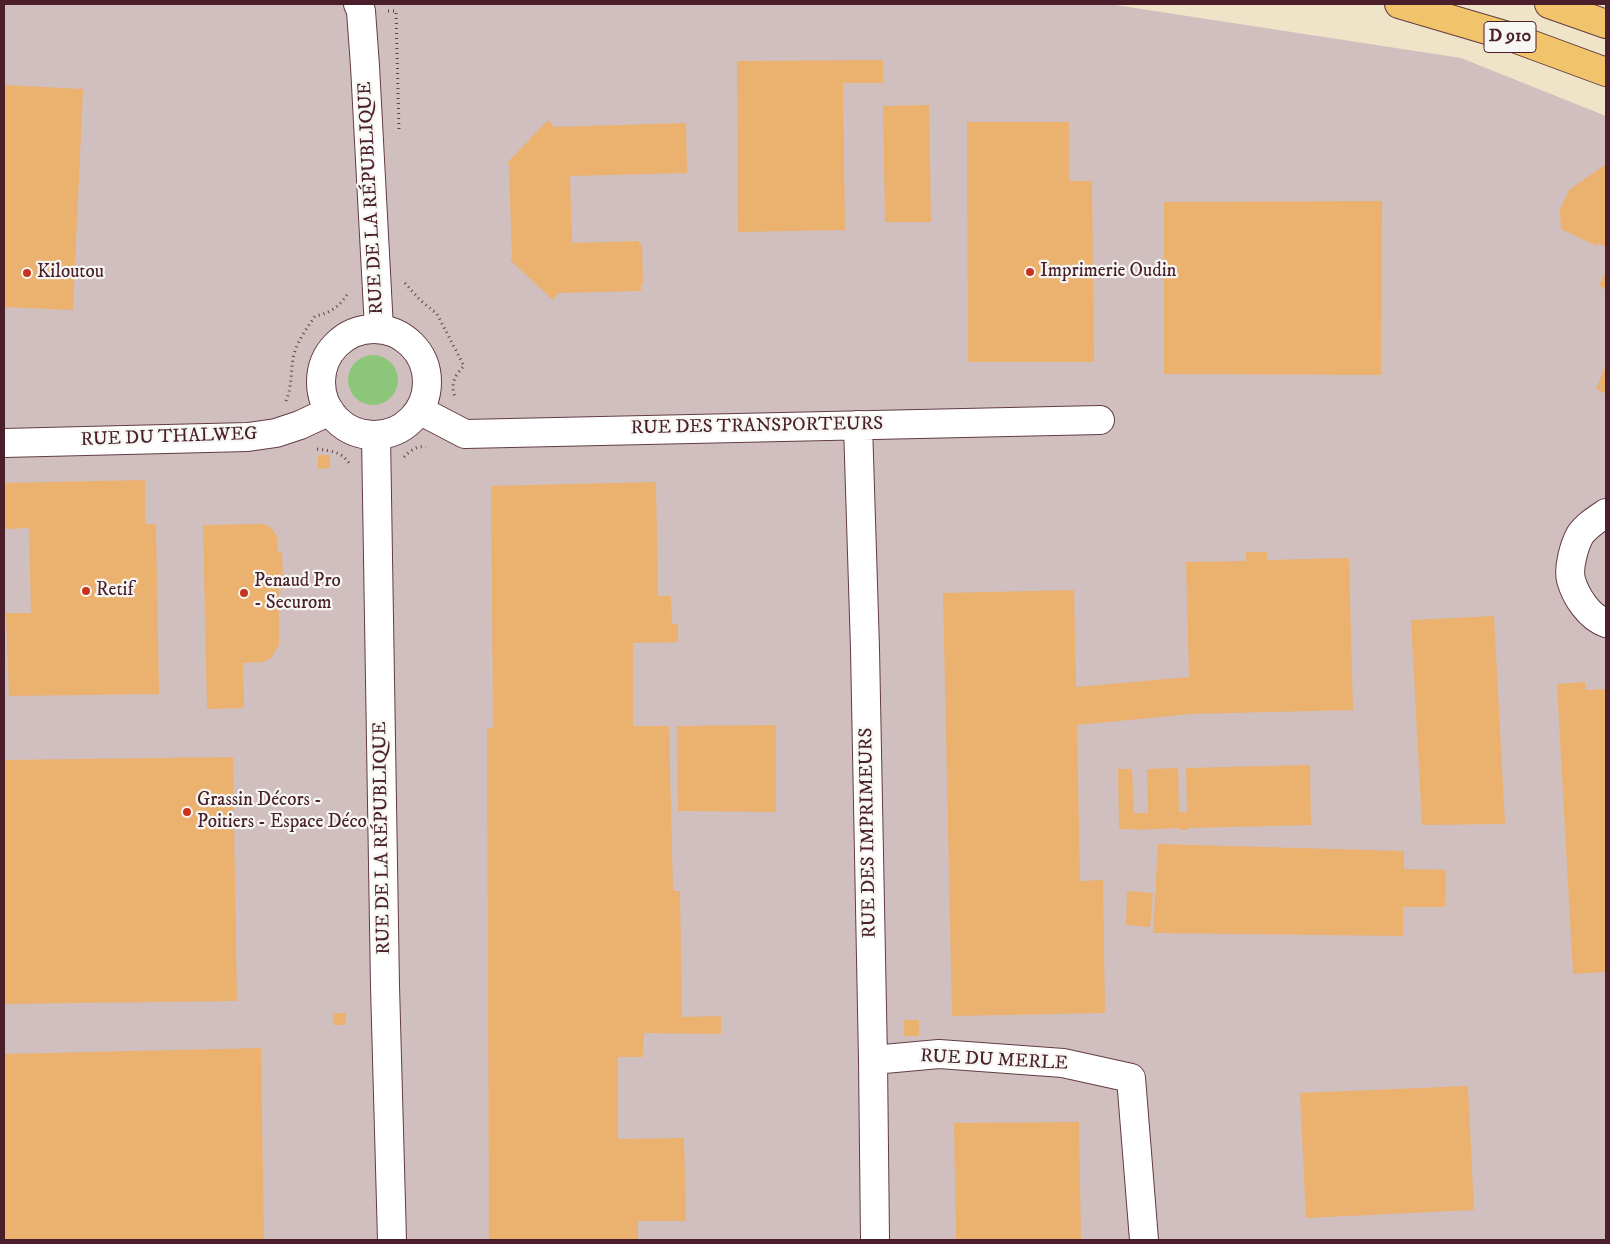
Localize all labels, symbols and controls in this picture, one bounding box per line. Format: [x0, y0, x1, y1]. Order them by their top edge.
road number: D 910 [1484, 22, 1536, 52]
street label: RUE DE LA RÉPUBLIQUE [355, 81, 389, 315]
place label: Imprimerie Oudin [1040, 261, 1176, 283]
place label: Kiloutou [37, 262, 104, 284]
marker: Imprimerie Oudin [1024, 266, 1036, 278]
marker: Kiloutou [21, 267, 33, 279]
street label: RUE DES TRANSPORTEURS [631, 413, 883, 441]
street label: RUE DU THALWEG [80, 424, 258, 452]
place label: Penaud Pro - Securom [254, 571, 341, 615]
place label: Retif [96, 580, 133, 602]
marker: Retif [80, 585, 92, 597]
marker: Penaud Pro - Securom [238, 587, 250, 599]
street label: RUE DE LA RÉPUBLIQUE [370, 721, 396, 955]
street label: RUE DES IMPRIMEURS [856, 727, 882, 939]
place label: Grassin Décors - Poitiers - Espace Déco [197, 790, 367, 834]
marker: Grassin Décors - Poitiers - Espace Déco [181, 806, 193, 818]
street label: RUE DU MERLE [920, 1046, 1068, 1076]

